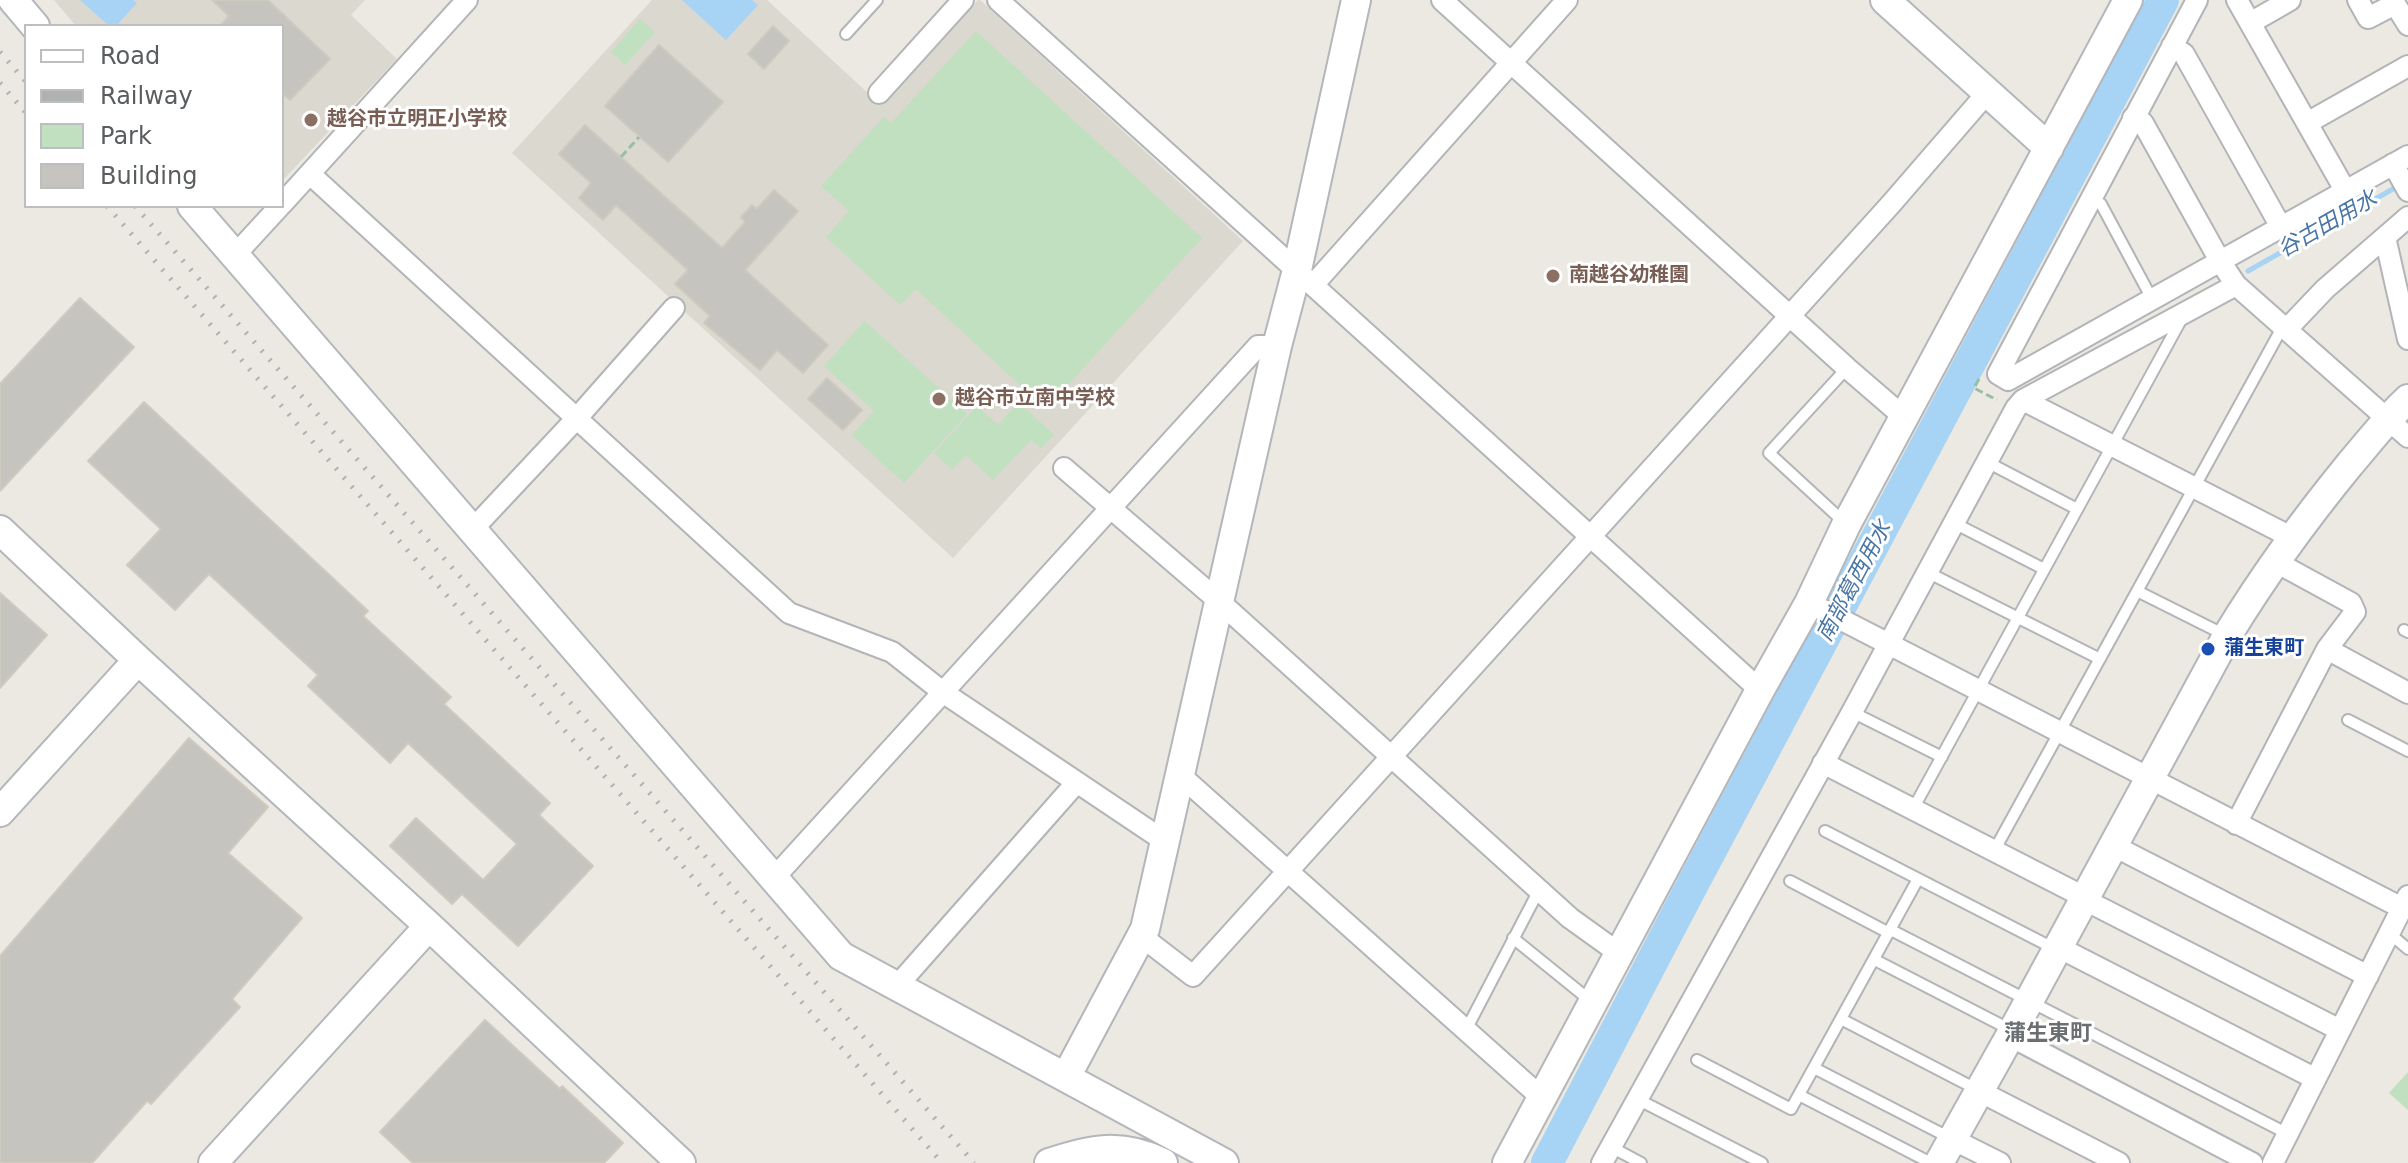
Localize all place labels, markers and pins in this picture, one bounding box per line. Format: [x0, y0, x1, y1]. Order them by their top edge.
place label: 越谷市立明正小学校 [327, 108, 507, 132]
marker: 越谷市立明正小学校 [302, 111, 320, 129]
place label: 南越谷幼稚園 [1569, 264, 1689, 288]
marker: 南越谷幼稚園 [1544, 267, 1562, 285]
place label: 越谷市立南中学校 [955, 387, 1115, 411]
marker: 越谷市立南中学校 [930, 390, 948, 408]
place label: 蒲生東町 [2224, 637, 2304, 661]
marker: 蒲生東町 [2199, 640, 2217, 658]

